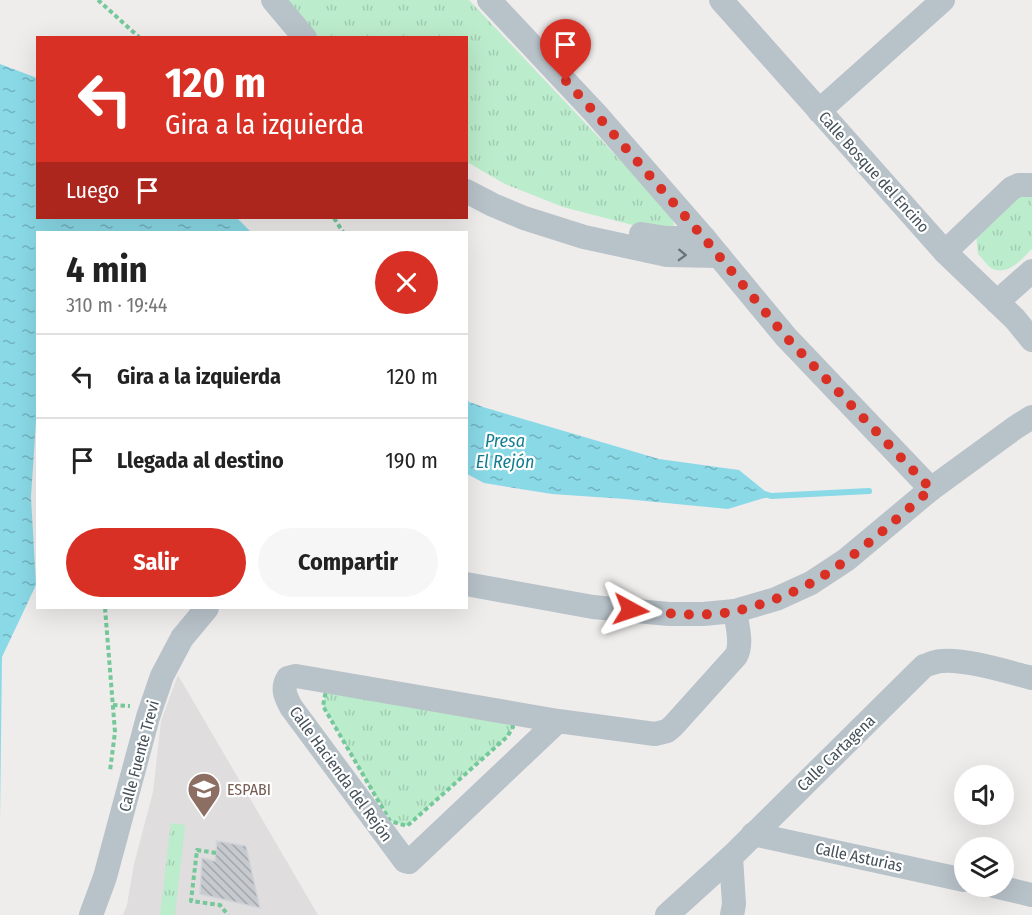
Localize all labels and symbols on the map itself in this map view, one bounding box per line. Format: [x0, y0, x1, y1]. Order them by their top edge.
pin [540, 19, 591, 81]
street label: Calle Bosque del Encino [815, 108, 933, 236]
one-way arrow [678, 249, 687, 262]
water label: Presa El Rejón [476, 430, 534, 473]
position arrow [599, 578, 663, 642]
street label: Calle Fuente Trevi [115, 698, 163, 814]
street label: Calle Hacienda del Rejón [286, 703, 396, 845]
street label: Calle Cartagena [793, 711, 879, 795]
school or university icon: ESPABI [186, 771, 222, 818]
place label: ESPABI [227, 780, 271, 799]
street label: Calle Asturias [814, 838, 905, 876]

